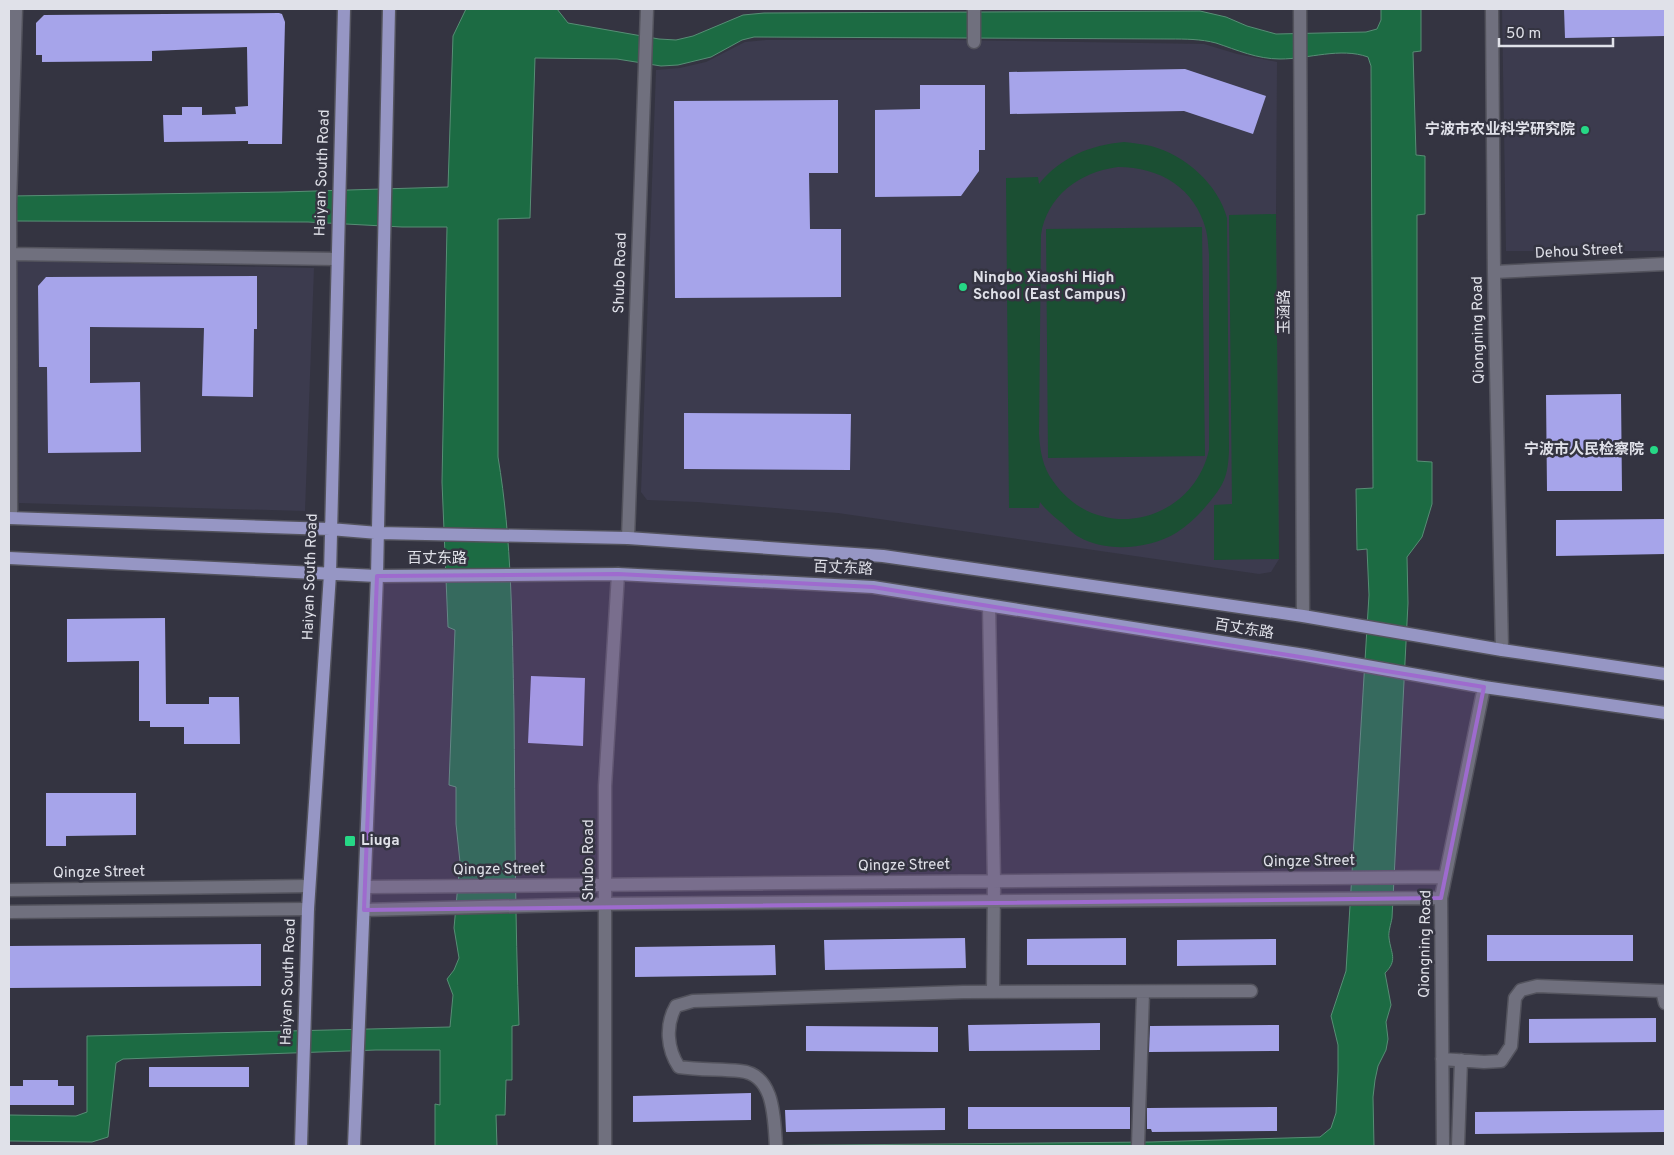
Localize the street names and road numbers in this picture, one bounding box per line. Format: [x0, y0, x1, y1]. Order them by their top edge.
street label: Haiyan South Road [311, 109, 335, 237]
street label: Shubo Road [610, 232, 632, 314]
street label: Dehou Street [1534, 240, 1624, 264]
street label: Qiongning Road [1469, 276, 1489, 384]
street label: 玉涵路 [1276, 289, 1295, 335]
street label: Haiyan South Road [299, 513, 323, 641]
street label: 百丈东路 [407, 550, 467, 569]
street label: 百丈东路 [813, 558, 873, 580]
street label: 百丈东路 [1213, 616, 1275, 644]
street label: Shubo Road [580, 819, 599, 901]
street label: Qingze Street [1263, 852, 1355, 872]
street label: Qingze Street [858, 856, 950, 876]
street label: Qingze Street [453, 860, 545, 880]
street label: Qingze Street [53, 863, 145, 883]
street label: Qiongning Road [1416, 890, 1436, 998]
street label: Haiyan South Road [277, 918, 301, 1046]

